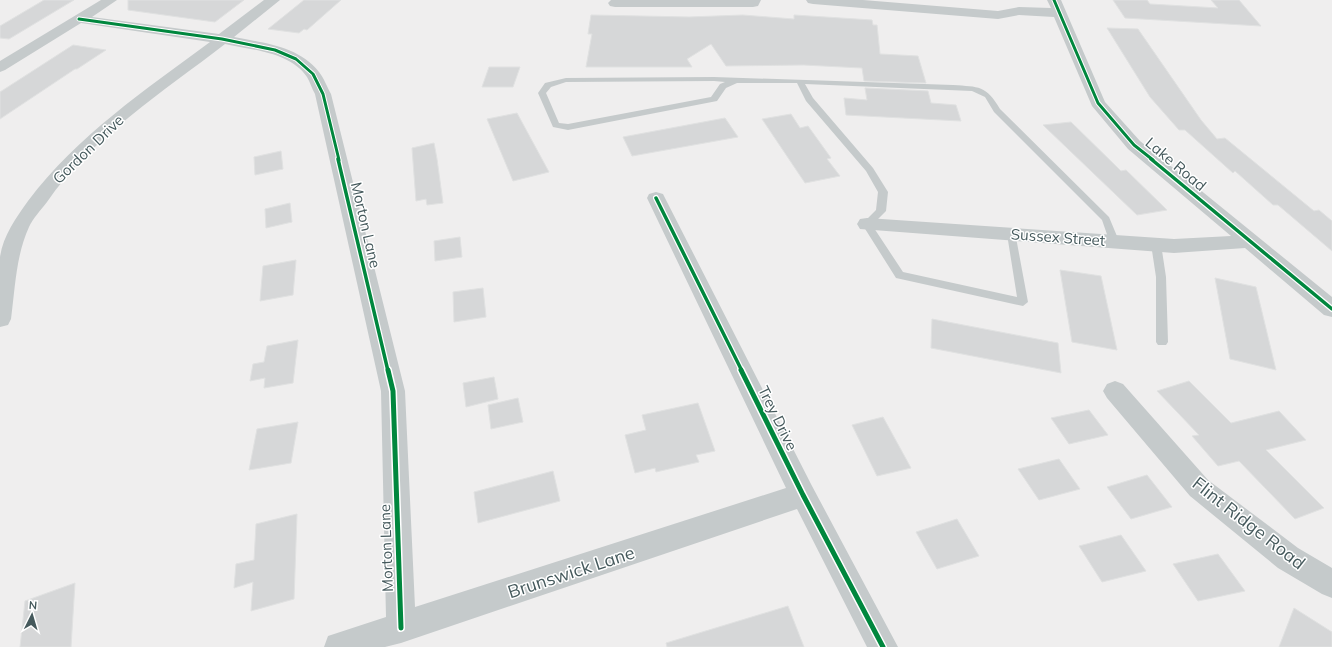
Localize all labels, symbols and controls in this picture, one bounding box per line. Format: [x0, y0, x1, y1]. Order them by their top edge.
street label: Gordon Drive [49, 110, 127, 188]
street label: Lake Road [1142, 133, 1210, 195]
street label: Morton Lane [347, 180, 385, 270]
street label: Sussex Street [1010, 224, 1106, 250]
street label: Trey Drive [754, 383, 802, 453]
street label: Flint Ridge Road [1188, 472, 1310, 574]
street label: Morton Lane [375, 504, 397, 592]
street label: Brunswick Lane [505, 541, 637, 603]
north arrow [12, 595, 52, 635]
text: N [28, 598, 38, 612]

